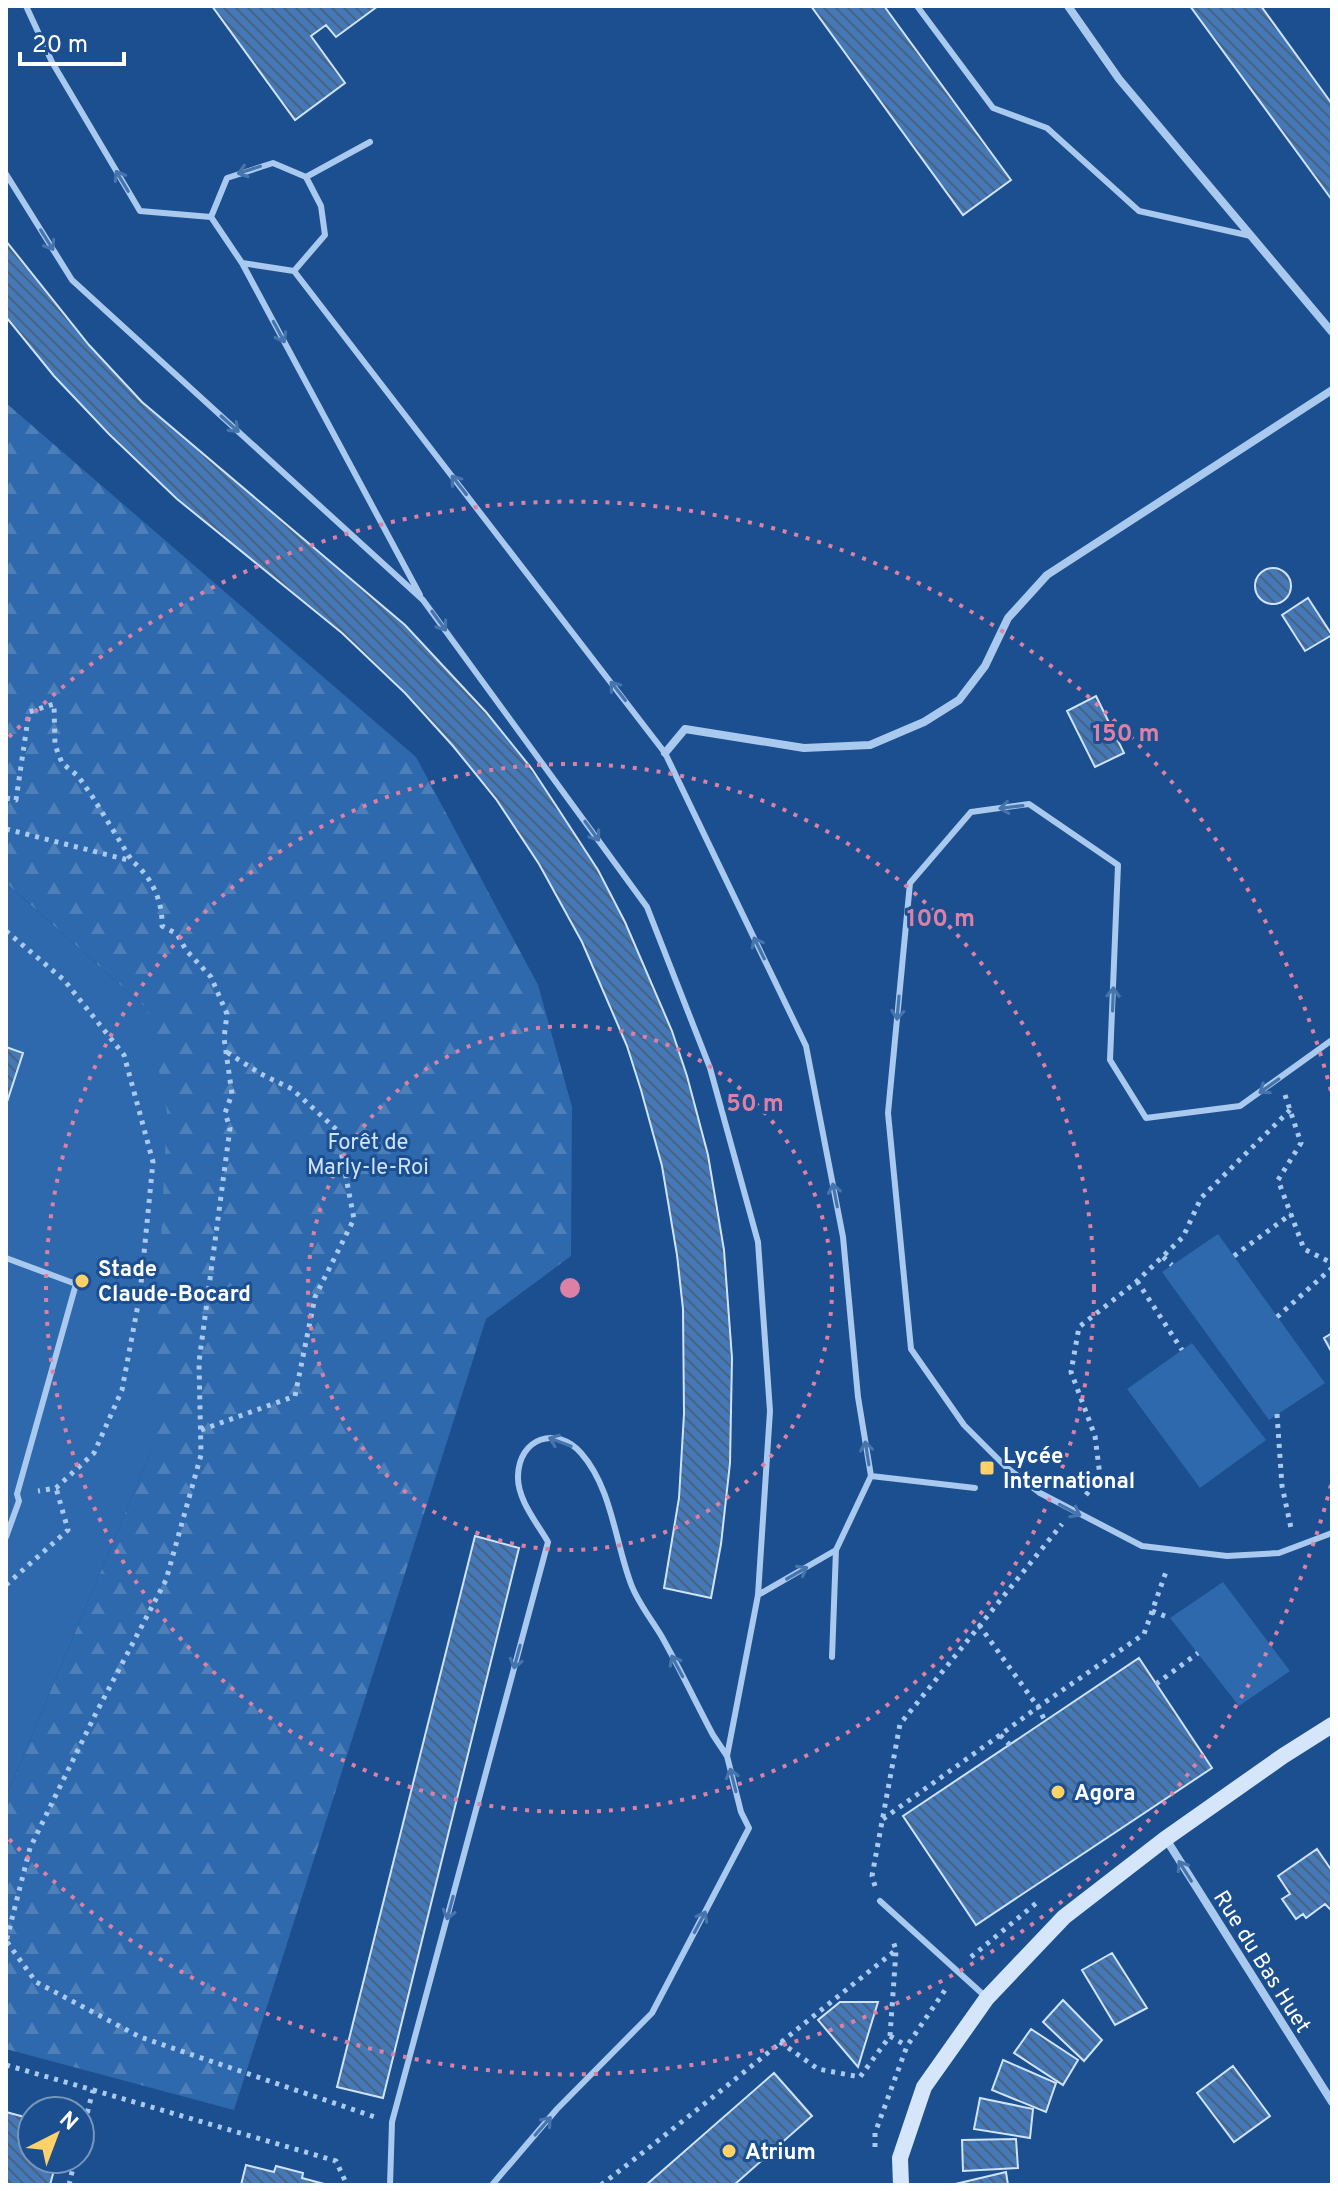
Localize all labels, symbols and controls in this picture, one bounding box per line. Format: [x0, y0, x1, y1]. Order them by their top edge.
scale bar [20, 16, 124, 66]
text: 20 m [32, 31, 88, 61]
one-way arrow [237, 164, 262, 179]
one-way arrow [114, 170, 130, 193]
one-way arrow [39, 229, 56, 251]
one-way arrow [271, 320, 287, 343]
one-way arrow [220, 414, 240, 433]
one-way arrow [450, 475, 467, 496]
one-way arrow [431, 610, 447, 632]
one-way arrow [609, 681, 626, 702]
text: 150 m [1092, 720, 1160, 750]
one-way arrow [998, 799, 1025, 814]
one-way arrow [583, 820, 600, 841]
text: 100 m [907, 905, 975, 935]
one-way arrow [751, 937, 766, 961]
one-way arrow [1105, 986, 1120, 1013]
one-way arrow [890, 994, 905, 1021]
one-way arrow [1258, 1078, 1280, 1094]
text: 50 m [726, 1090, 784, 1120]
park label: Forêt de Marly-le-Roi [307, 1130, 429, 1182]
one-way arrow [827, 1183, 842, 1208]
place label: Stade Claude-Bocard [98, 1257, 251, 1309]
marker: Stade Claude-Bocard [73, 1272, 91, 1290]
centre of rings [556, 1274, 584, 1302]
one-way arrow [548, 1434, 573, 1448]
one-way arrow [859, 1441, 874, 1466]
place label: Lycée International [1003, 1444, 1135, 1496]
marker: Lycée International [978, 1459, 996, 1477]
one-way arrow [1058, 1502, 1082, 1518]
one-way arrow [785, 1565, 808, 1581]
one-way arrow [509, 1643, 524, 1669]
one-way arrow [669, 1655, 685, 1678]
one-way arrow [725, 1768, 740, 1794]
place label: Agora [1074, 1781, 1135, 1808]
marker: Agora [1049, 1783, 1067, 1801]
one-way arrow [1177, 1860, 1193, 1883]
street label: Rue du Bas Huet [1206, 1886, 1315, 2039]
one-way arrow [441, 1894, 456, 1920]
one-way arrow [692, 1911, 708, 1934]
north arrow [16, 2095, 96, 2175]
text: N [53, 2107, 83, 2137]
one-way arrow [534, 2116, 552, 2137]
place label: Atrium [745, 2140, 816, 2167]
marker: Atrium [720, 2142, 738, 2160]

